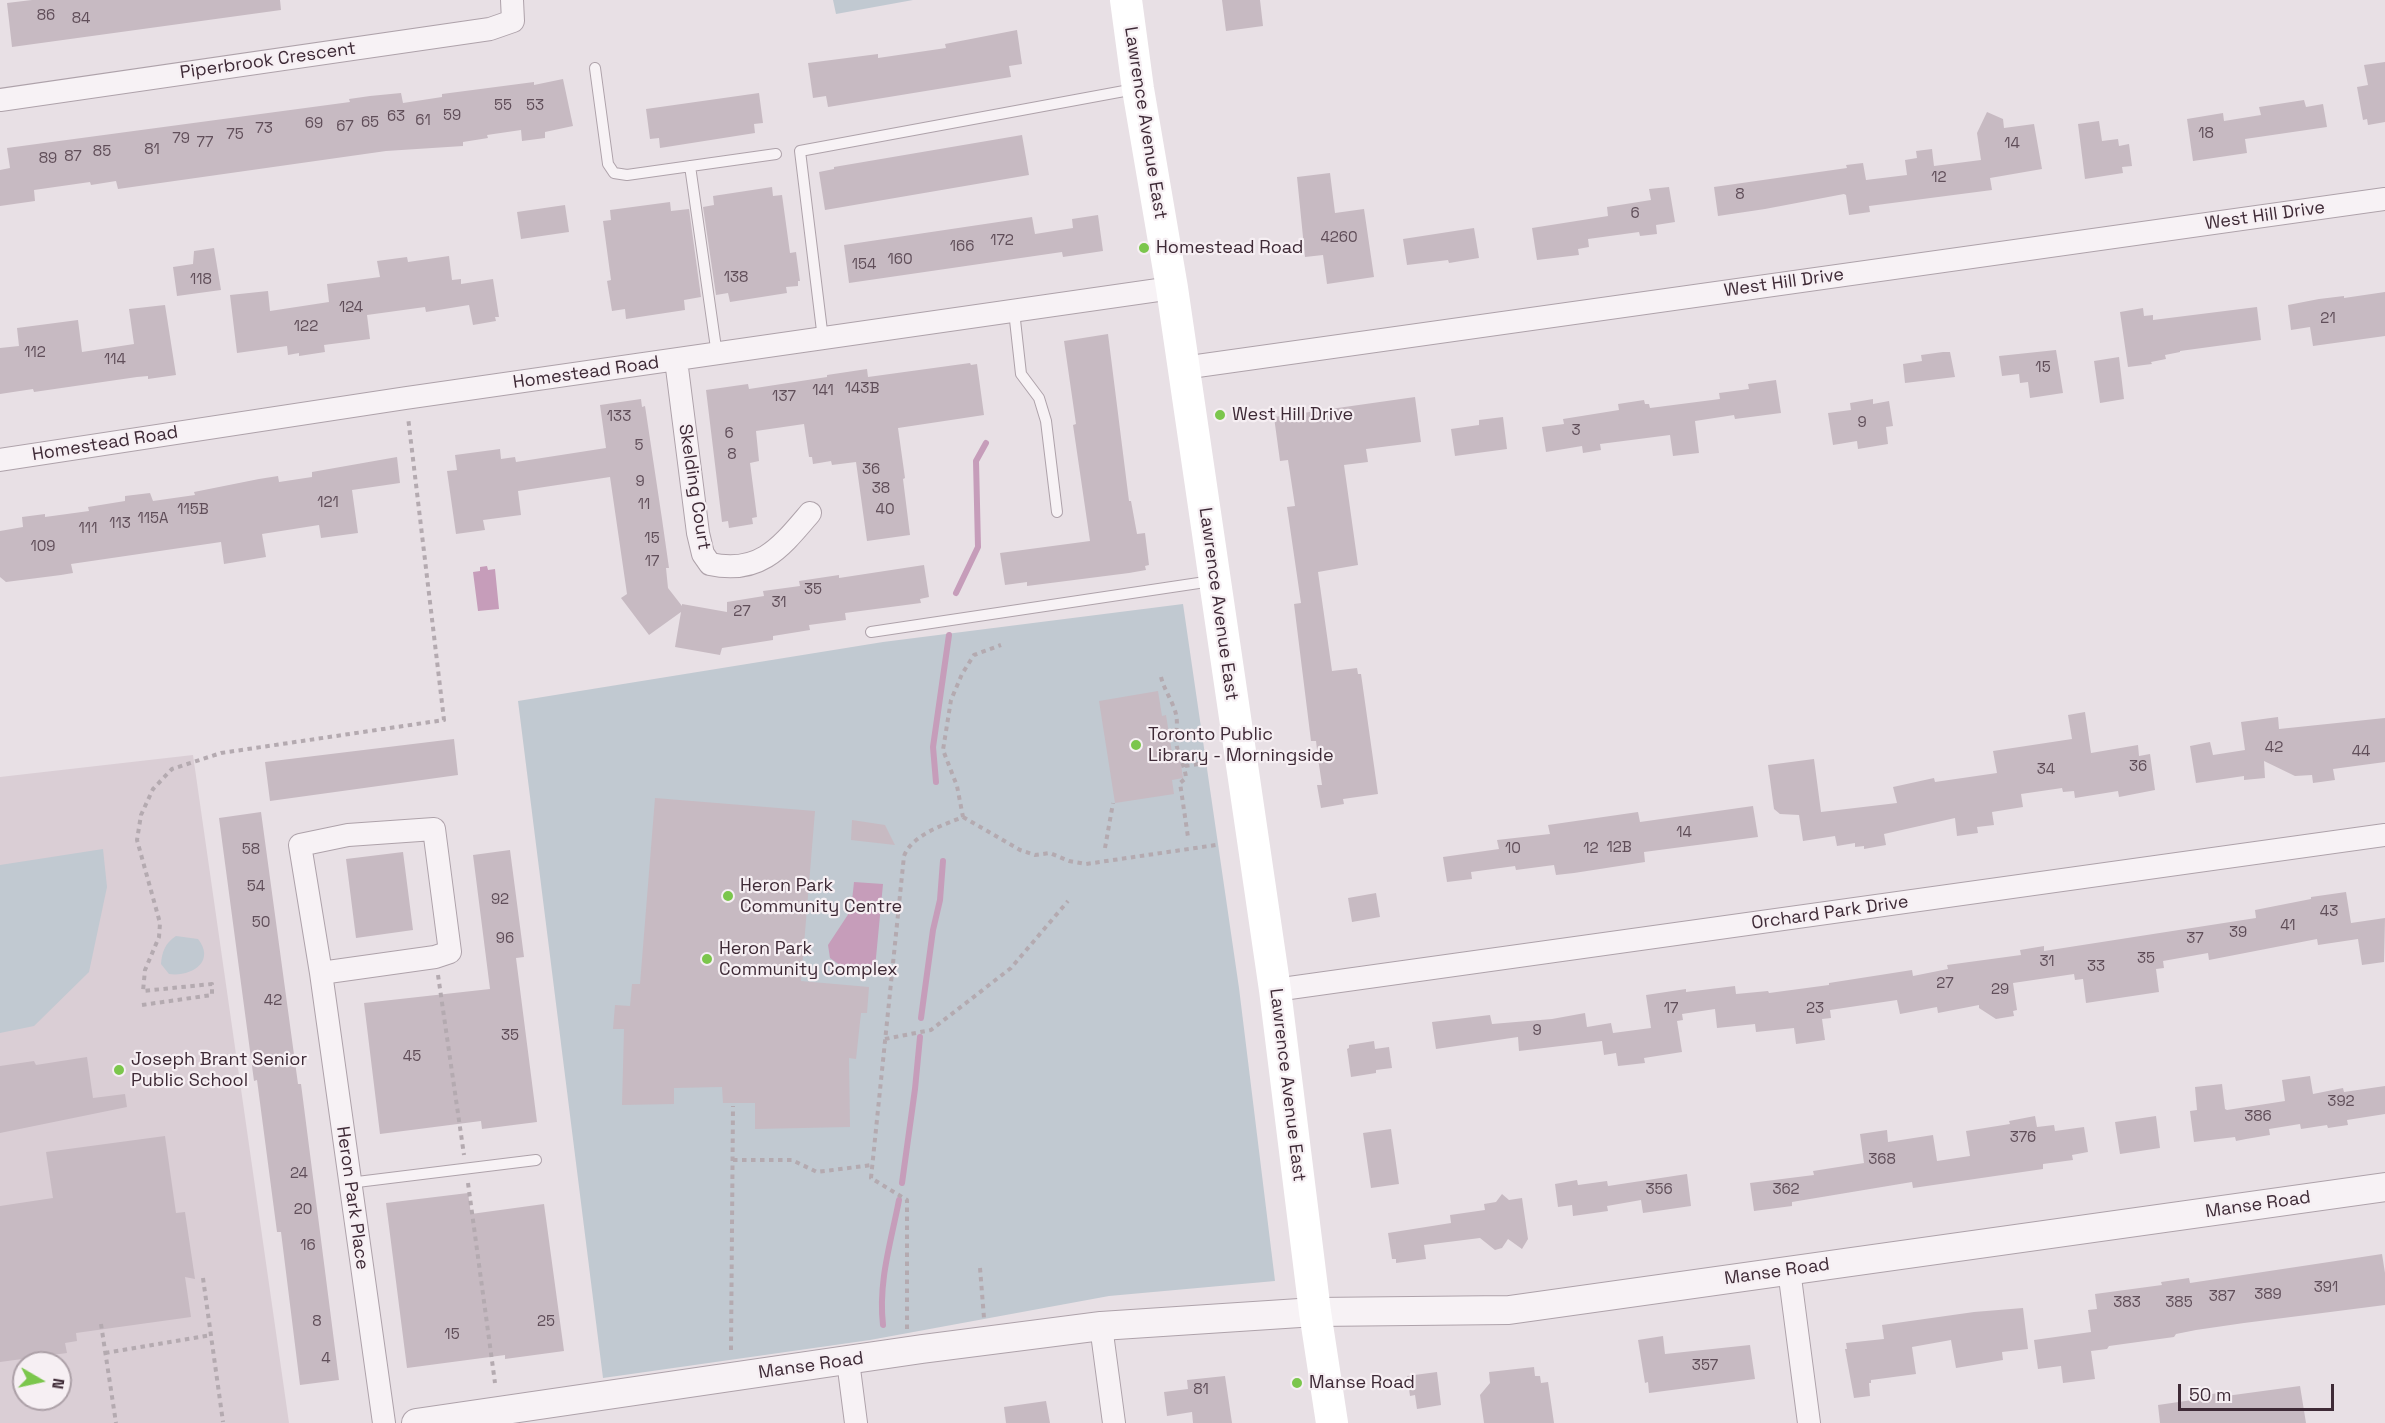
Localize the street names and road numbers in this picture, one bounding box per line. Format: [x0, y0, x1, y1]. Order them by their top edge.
street label: Lawrence Avenue East [1119, 25, 1171, 221]
street label: Piperbrook Crescent [179, 38, 357, 84]
street label: West Hill Drive [2204, 197, 2326, 235]
street label: West Hill Drive [1723, 264, 1845, 302]
street label: Homestead Road [511, 352, 661, 394]
street label: Homestead Road [30, 422, 180, 466]
street label: Skelding Court [673, 422, 715, 552]
street label: Lawrence Avenue East [1194, 506, 1242, 702]
street label: Orchard Park Drive [1750, 891, 1910, 935]
street label: Lawrence Avenue East [1264, 987, 1310, 1183]
street label: Heron Park Place [331, 1125, 373, 1271]
street label: Manse Road [2204, 1187, 2312, 1223]
street label: Manse Road [1723, 1254, 1831, 1290]
street label: Manse Road [757, 1348, 865, 1384]

